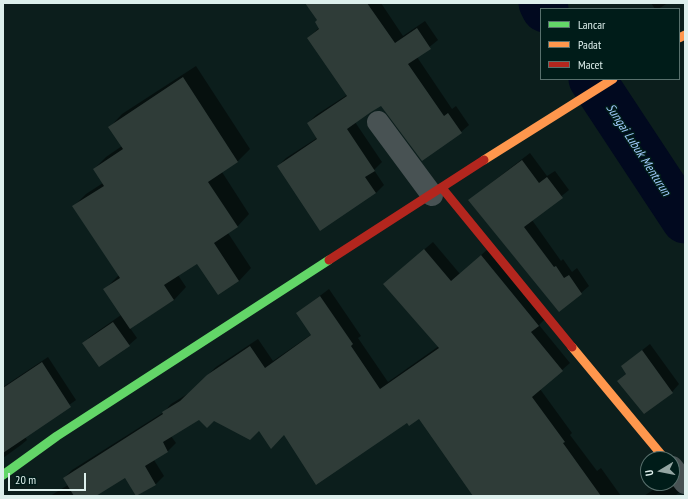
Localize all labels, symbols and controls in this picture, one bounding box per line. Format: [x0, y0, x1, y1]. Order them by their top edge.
legend [540, 8, 680, 80]
text: Lancar [578, 17, 605, 32]
text: Padat [578, 37, 601, 52]
text: Macet [578, 57, 603, 72]
water label: Sungai Lubuk Menturun [602, 101, 674, 199]
north arrow [640, 451, 680, 491]
scale bar [10, 465, 88, 491]
text: U [642, 469, 657, 477]
text: 20 m [15, 472, 36, 487]

